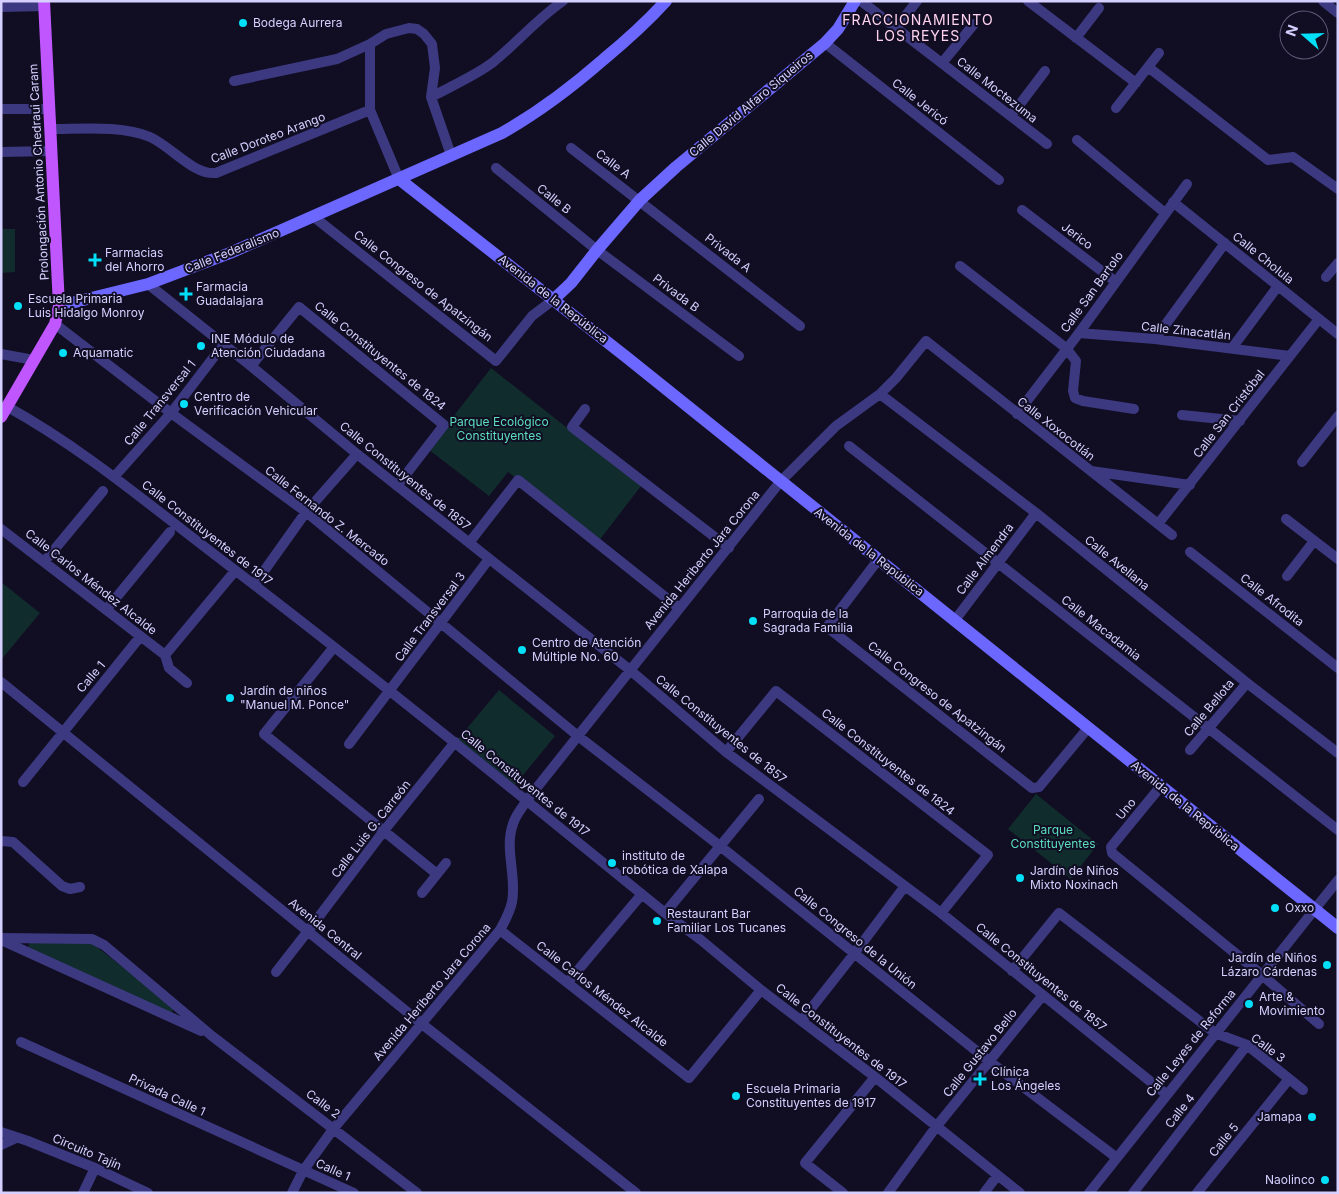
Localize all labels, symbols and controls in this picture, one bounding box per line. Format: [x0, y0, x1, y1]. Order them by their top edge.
north arrow [1279, 10, 1329, 60]
district label: FRACCIONAMIENTO LOS REYES [842, 11, 994, 44]
place label: Bodega Aurrera [253, 15, 343, 30]
marker: Bodega Aurrera [237, 17, 249, 29]
text: N [1282, 22, 1301, 38]
street label: Calle David Alfaro Siqueiros [686, 47, 816, 160]
street label: Calle Moctezuma [954, 53, 1041, 126]
street label: Prolongación Antonio Chedraui Caram [25, 63, 52, 281]
street label: Calle Jericó [889, 75, 951, 128]
street label: Calle Doroteo Arango [208, 109, 327, 166]
street label: Calle A [593, 146, 634, 182]
street label: Calle B [534, 180, 575, 217]
street label: Jerico [1059, 219, 1096, 252]
street label: Calle Federalismo [182, 225, 281, 276]
street label: Calle Congreso de Apatzingán [351, 227, 496, 345]
street label: Calle Cholula [1230, 228, 1297, 287]
street label: Privada A [702, 230, 754, 275]
place label: Farmacias del Ahorro [105, 245, 164, 274]
street label: Calle San Bartolo [1057, 248, 1126, 335]
street label: Avenida de la República [495, 251, 611, 346]
marker: Farmacias del Ahorro [89, 254, 101, 266]
street label: Privada B [650, 270, 702, 315]
place label: Farmacia Guadalajara [196, 279, 263, 308]
marker: Farmacia Guadalajara [180, 288, 192, 300]
place label: Escuela Primaria Luis Hidalgo Monroy [28, 291, 145, 320]
street label: Calle Constituyentes de 1824 [311, 298, 449, 413]
marker: Escuela Primaria Luis Hidalgo Monroy [12, 300, 24, 312]
street label: Calle Zinacatlán [1140, 318, 1232, 343]
place label: INE Módulo de Atención Ciudadana [211, 331, 325, 360]
marker: INE Módulo de Atención Ciudadana [195, 340, 207, 352]
place label: Aquamatic [73, 345, 134, 360]
marker: Aquamatic [57, 347, 69, 359]
street label: Calle Transversal 1 [121, 357, 199, 448]
street label: Calle San Cristóbal [1190, 367, 1268, 461]
place label: Centro de Verificación Vehicular [194, 389, 318, 418]
street label: Calle Xoxocotlán [1014, 394, 1098, 464]
marker: Centro de Verificación Vehicular [178, 398, 190, 410]
park label: Parque Ecológico Constituyentes [449, 414, 549, 443]
street label: Calle Constituyentes de 1857 [337, 418, 474, 533]
street label: Calle Fernando Z. Mercado [262, 462, 392, 569]
street label: Calle Constituyentes de 1917 [139, 477, 276, 588]
street label: Avenida Heriberto Jara Corona [641, 487, 762, 632]
street label: Avenida de la República [811, 504, 927, 599]
street label: Calle Almendra [953, 520, 1016, 598]
street label: Calle Carlos Méndez Alcalde [22, 526, 160, 638]
street label: Calle Avellana [1082, 532, 1153, 593]
street label: Calle Transversal 3 [391, 569, 468, 664]
street label: Calle Afrodita [1237, 570, 1307, 629]
street label: Calle Macadamia [1058, 592, 1144, 663]
place label: Parroquia de la Sagrada Familia [763, 606, 853, 635]
marker: Parroquia de la Sagrada Familia [747, 615, 759, 627]
place label: Centro de Atención Múltiple No. 60 [532, 635, 641, 664]
street label: Calle Congreso de Apatzingán [865, 638, 1010, 756]
marker: Centro de Atención Múltiple No. 60 [516, 644, 528, 656]
street label: Calle 1 [73, 658, 108, 696]
street label: Calle Constituyentes de 1857 [653, 671, 790, 786]
street label: Calle Bellota [1180, 676, 1237, 739]
place label: Jardín de niños "Manuel M. Ponce" [240, 683, 349, 712]
marker: Jardín de niños "Manuel M. Ponce" [224, 692, 236, 704]
street label: Calle Constituyentes de 1824 [819, 705, 958, 818]
street label: Calle Constituyentes de 1917 [458, 726, 593, 839]
street label: Avenida de la República [1128, 757, 1243, 854]
street label: Calle Luis G. Carreón [328, 777, 413, 881]
street label: Uno [1112, 795, 1139, 822]
park label: Parque Constituyentes [1011, 822, 1095, 851]
place label: instituto de robótica de Xalapa [622, 848, 728, 877]
marker: instituto de robótica de Xalapa [606, 857, 618, 869]
place label: Jardín de Niños Mixto Noxinach [1030, 863, 1119, 892]
marker: Jardín de Niños Mixto Noxinach [1014, 872, 1026, 884]
street label: Calle Congreso de la Unión [791, 883, 920, 992]
street label: Avenida Central [286, 895, 365, 963]
place label: Oxxo [1285, 900, 1314, 915]
marker: Oxxo [1269, 902, 1281, 914]
place label: Restaurant Bar Familiar Los Tucanes [667, 906, 786, 935]
marker: Restaurant Bar Familiar Los Tucanes [651, 915, 663, 927]
street label: Calle Constituyentes de 1857 [973, 919, 1110, 1034]
street label: Avenida Heriberto Jara Corona [370, 920, 494, 1063]
street label: Calle Carlos Méndez Alcalde [533, 938, 671, 1050]
place label: Jardín de Niños Lázaro Cárdenas [1221, 950, 1317, 979]
marker: Jardín de Niños Lázaro Cárdenas [1321, 959, 1333, 971]
street label: Calle Constituyentes de 1917 [773, 980, 910, 1091]
street label: Calle Leyes de Reforma [1143, 986, 1239, 1099]
place label: Arte & Movimiento [1259, 989, 1325, 1018]
marker: Arte & Movimiento [1243, 998, 1255, 1010]
street label: Calle Gustavo Bello [939, 1005, 1020, 1100]
street label: Calle 3 [1248, 1030, 1288, 1065]
place label: Clínica Los Ángeles [991, 1064, 1061, 1093]
street label: Privada Calle 1 [127, 1070, 208, 1119]
marker: Clínica Los Ángeles [973, 1072, 987, 1086]
place label: Escuela Primaria Constituyentes de 1917 [746, 1081, 876, 1110]
street label: Calle 2 [303, 1086, 343, 1121]
marker: Escuela Primaria Constituyentes de 1917 [730, 1090, 742, 1102]
street label: Calle 4 [1162, 1090, 1198, 1131]
place label: Jamapa [1257, 1109, 1302, 1124]
marker: Jamapa [1306, 1111, 1318, 1123]
street label: Calle 5 [1206, 1120, 1242, 1160]
street label: Circuito Tajín [50, 1130, 124, 1173]
street label: Calle 1 [313, 1155, 353, 1184]
place label: Naolinco [1265, 1172, 1315, 1187]
marker: Naolinco [1319, 1174, 1331, 1186]

